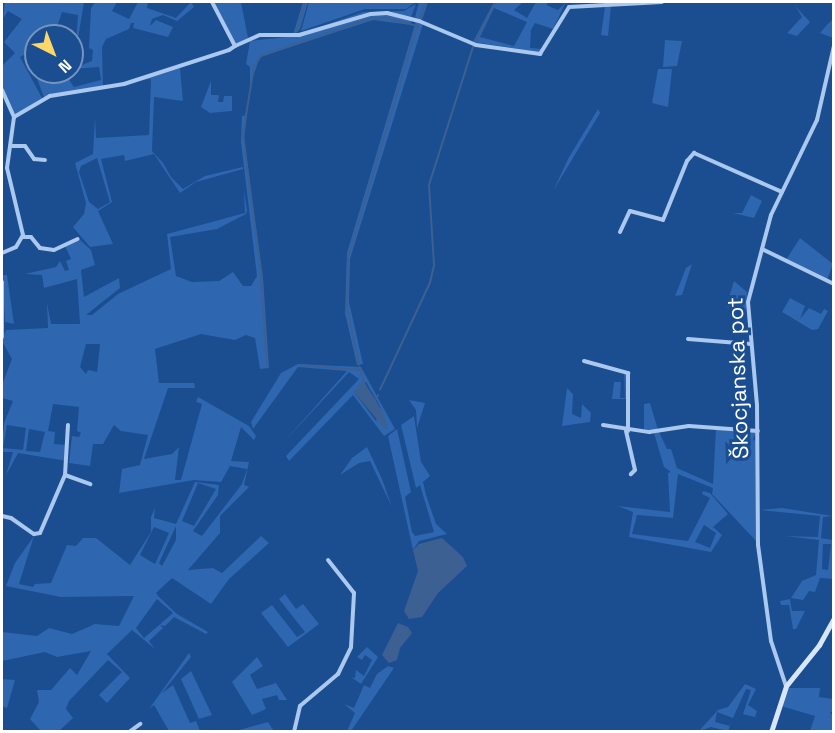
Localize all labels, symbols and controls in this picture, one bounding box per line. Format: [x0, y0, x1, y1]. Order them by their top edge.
north arrow [24, 24, 84, 84]
text: N [54, 55, 76, 78]
street label: Škocjanska pot [722, 297, 754, 459]

